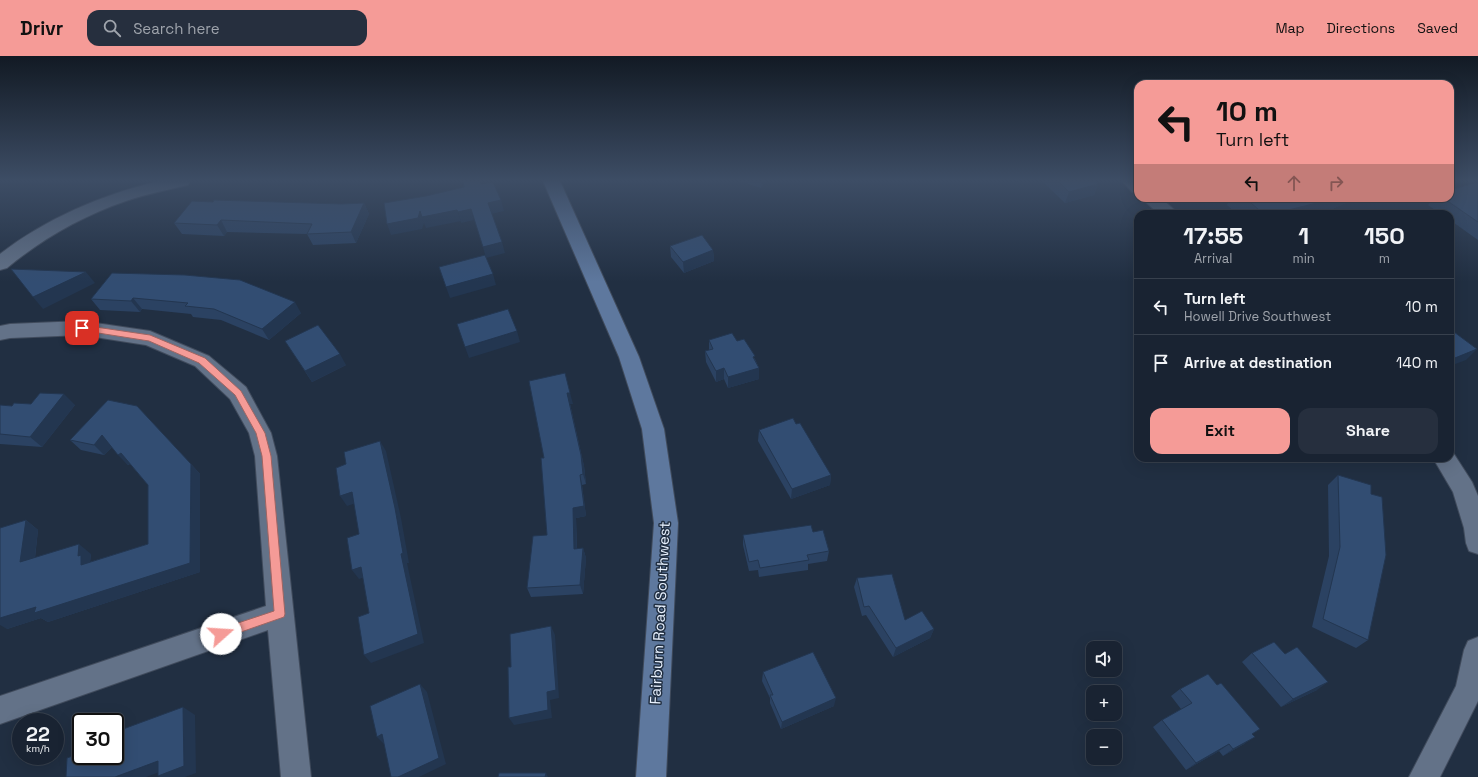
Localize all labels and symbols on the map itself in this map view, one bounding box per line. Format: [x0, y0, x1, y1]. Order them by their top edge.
pin [65, 311, 99, 345]
street label: Fairburn Road Southwest [645, 521, 674, 705]
position arrow [200, 613, 242, 655]
speed limit sign: 30 [72, 713, 124, 765]

